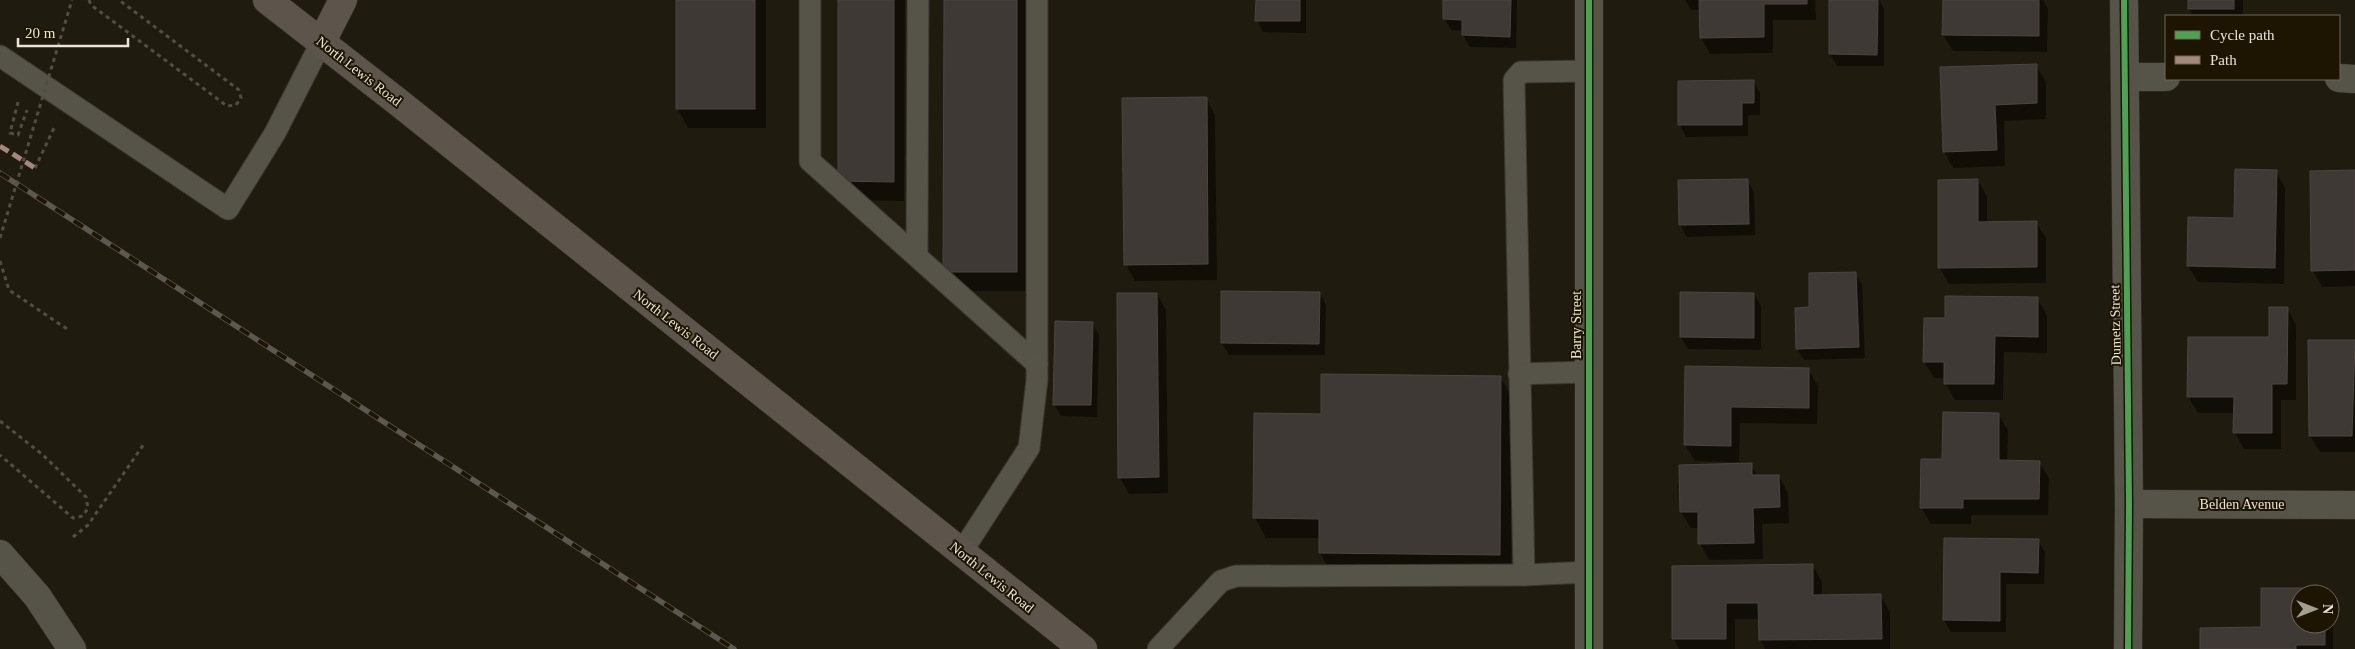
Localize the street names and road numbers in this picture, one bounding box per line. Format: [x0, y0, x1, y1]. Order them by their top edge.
street label: North Lewis Road [313, 34, 404, 109]
street label: Dumetz Street [2107, 285, 2124, 365]
street label: North Lewis Road [630, 287, 721, 362]
street label: Barry Street [1569, 291, 1584, 359]
street label: Belden Avenue [2200, 497, 2284, 512]
street label: North Lewis Road [947, 539, 1037, 616]

